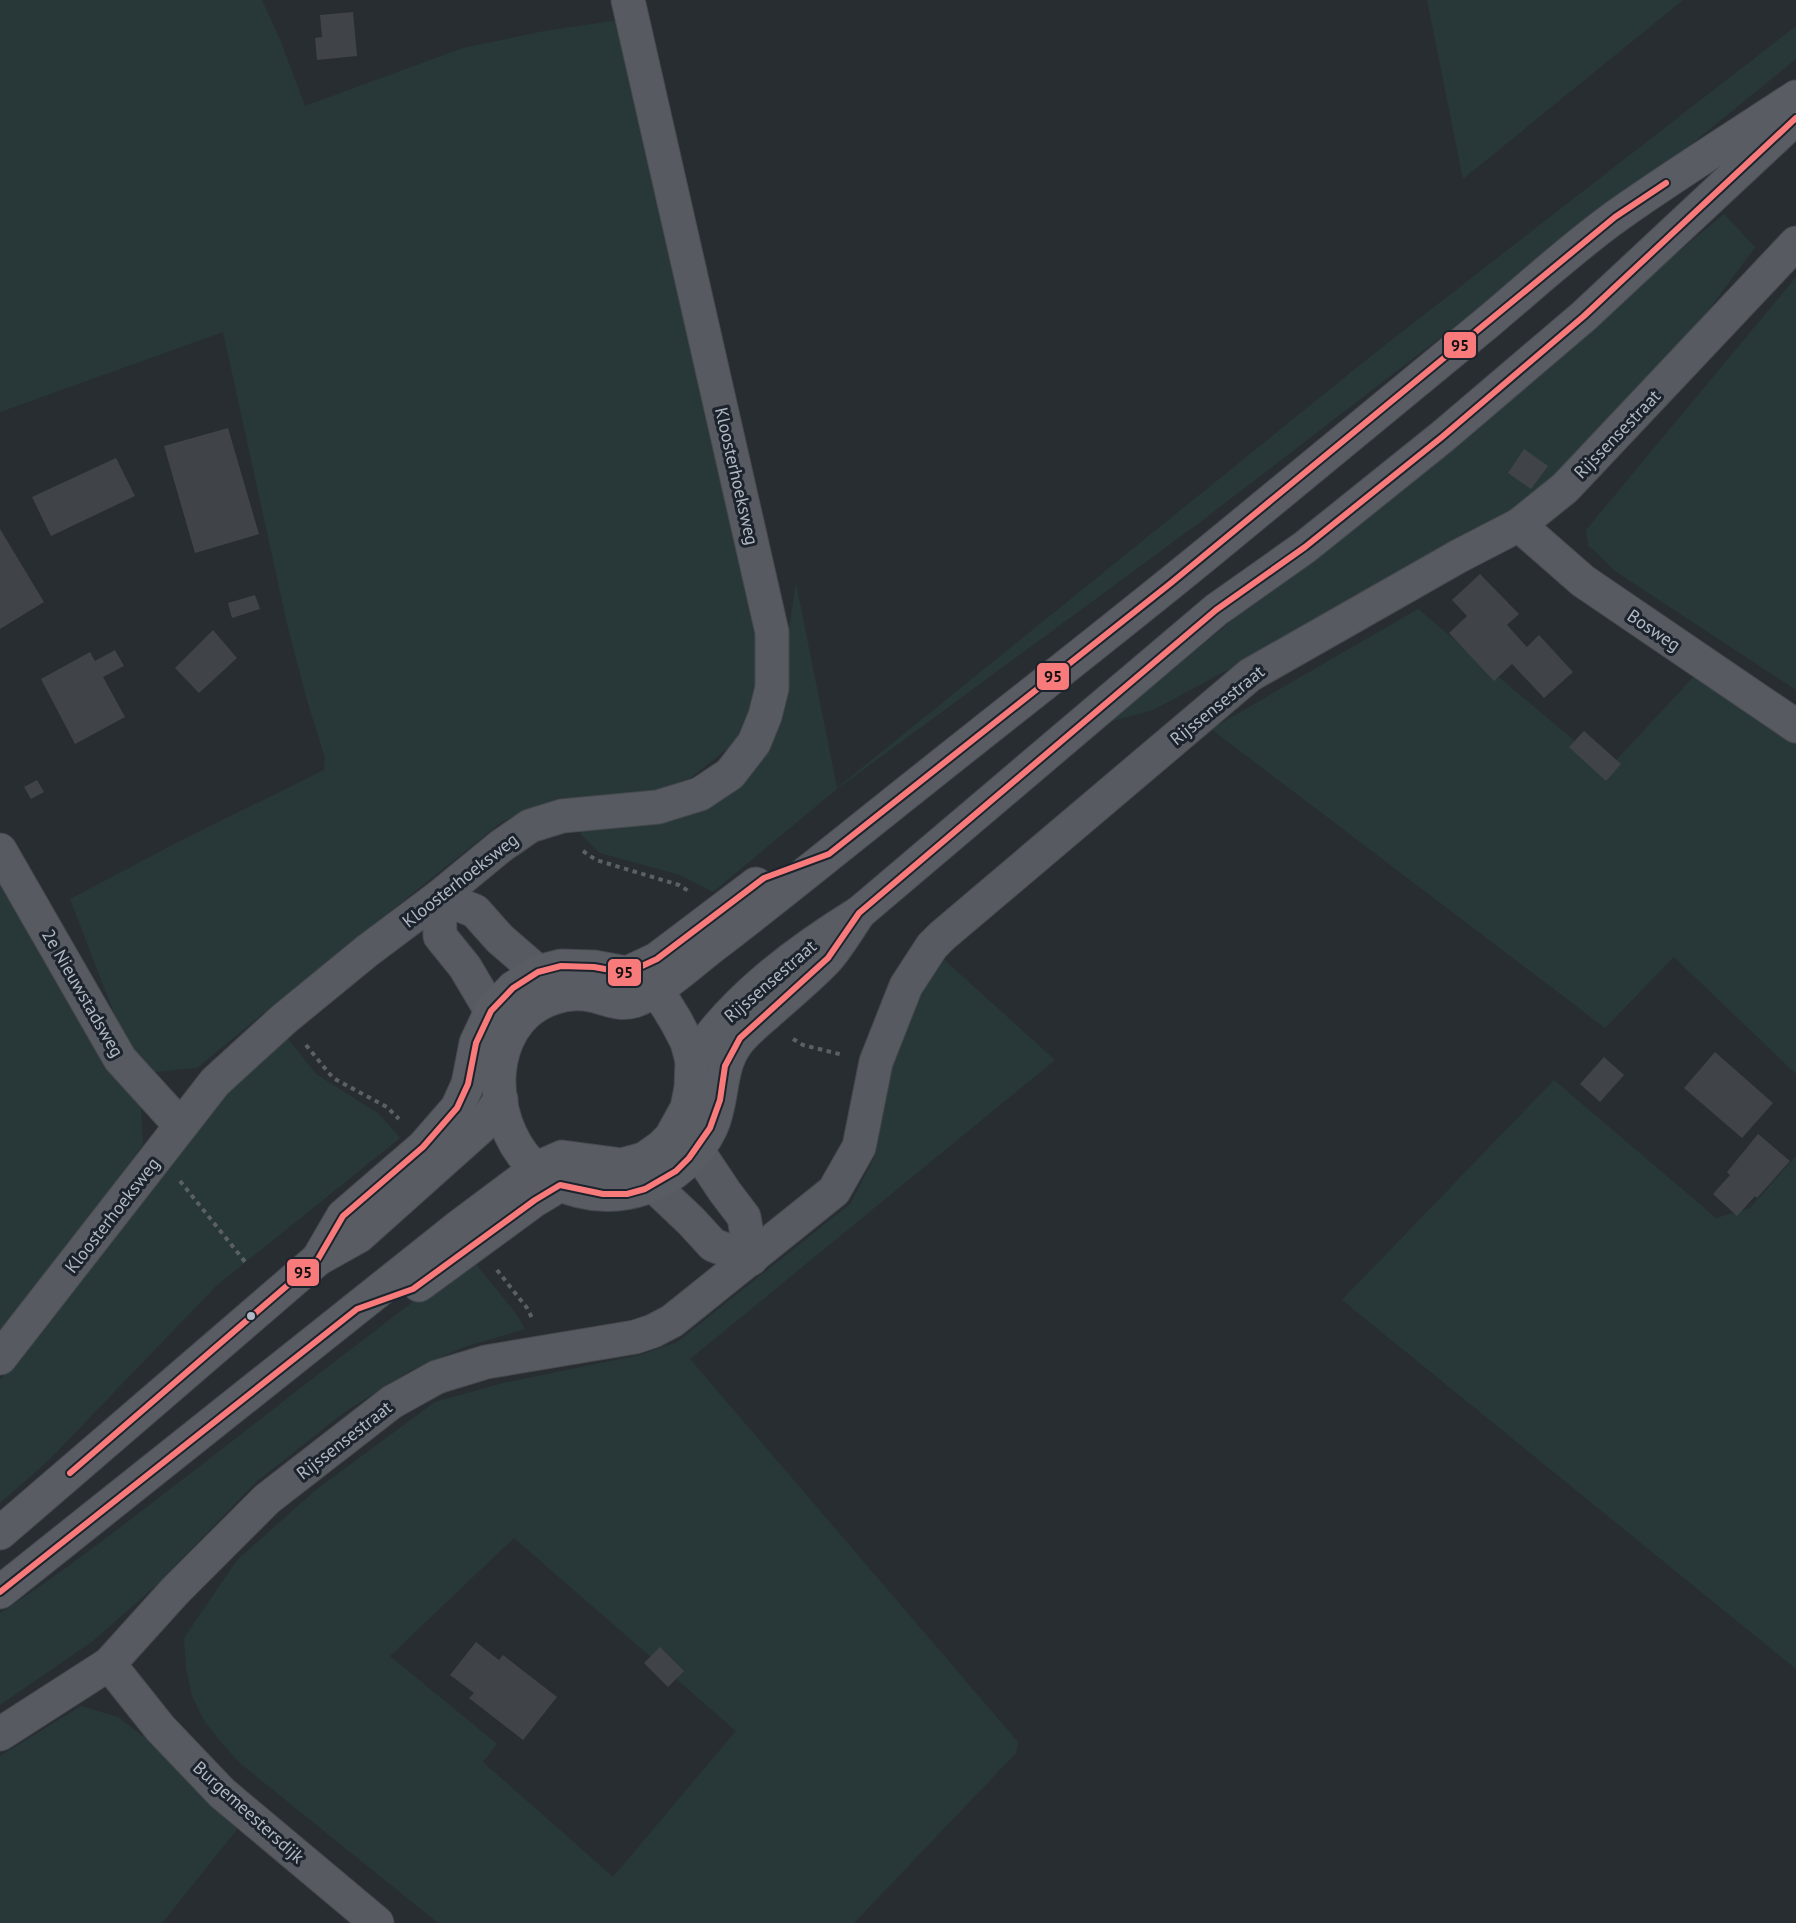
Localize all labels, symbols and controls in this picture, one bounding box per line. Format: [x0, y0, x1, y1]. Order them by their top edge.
line badge: 95 [1443, 331, 1477, 359]
text: 95 [1451, 335, 1469, 355]
street label: Rijssensestraat [1569, 385, 1665, 483]
street label: Kloosterhoeksweg [710, 405, 764, 547]
street label: Bosweg [1623, 604, 1685, 656]
street label: Rijssensestraat [1165, 660, 1269, 750]
line badge: 95 [1036, 662, 1070, 691]
text: 95 [1044, 666, 1062, 686]
street label: Kloosterhoeksweg [397, 828, 523, 932]
street label: 2e Nieuwstadsweg [37, 925, 129, 1061]
street label: Rijssensestraat [719, 935, 821, 1027]
line badge: 95 [607, 958, 642, 987]
text: 95 [615, 962, 633, 982]
street label: Kloosterhoeksweg [60, 1152, 164, 1278]
line badge: 95 [286, 1258, 320, 1287]
text: 95 [294, 1262, 312, 1282]
unlabelled marker [245, 1310, 257, 1322]
street label: Rijssensestraat [292, 1396, 396, 1484]
street label: Burgemeestersdijk [189, 1756, 310, 1868]

